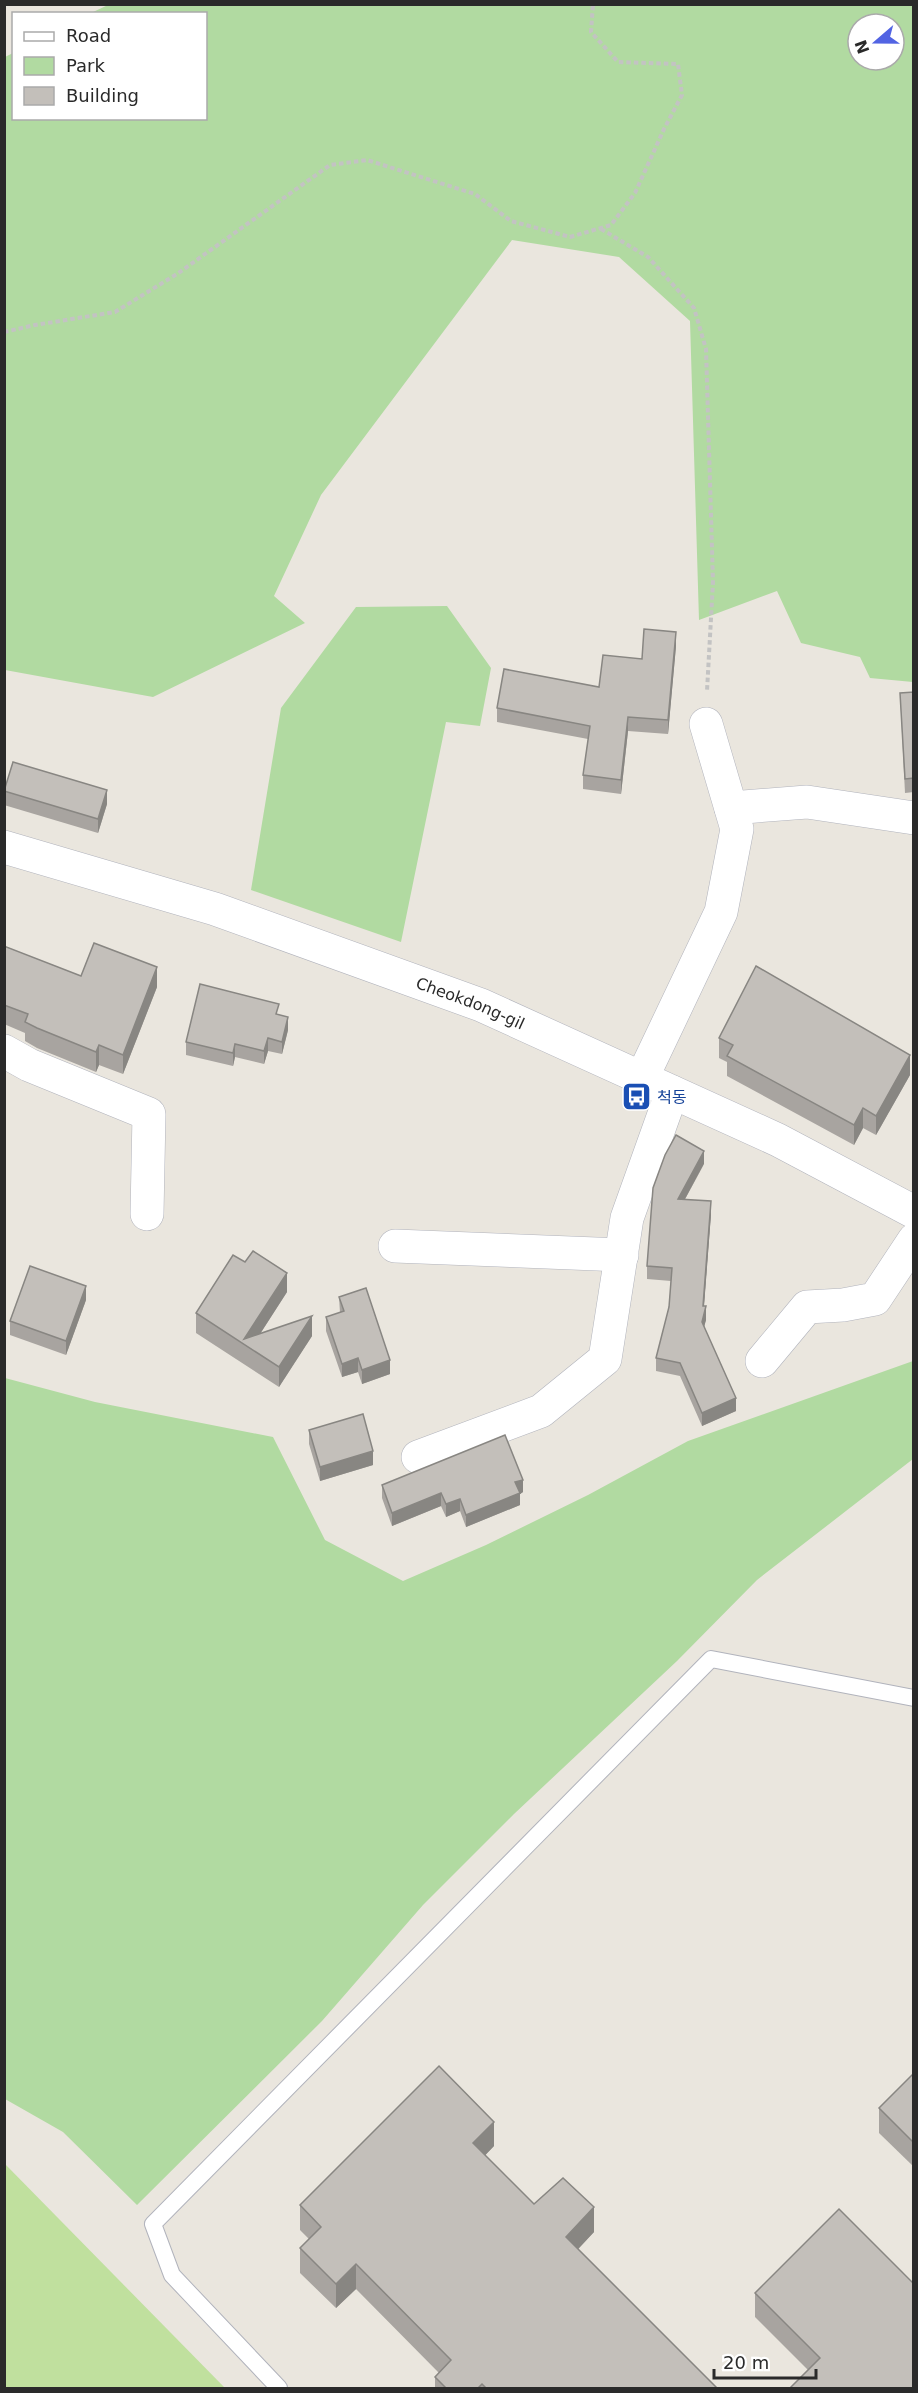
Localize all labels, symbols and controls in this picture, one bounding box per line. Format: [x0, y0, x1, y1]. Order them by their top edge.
legend [12, 12, 207, 120]
north arrow [846, 12, 906, 72]
text: Road [66, 25, 111, 46]
text: N [851, 37, 874, 57]
text: Park [66, 55, 105, 76]
text: Building [66, 85, 139, 106]
street label: Cheokdong-gil [413, 973, 527, 1034]
bus stop icon: 척동 [620, 1081, 652, 1113]
place label: 척동 [657, 1088, 687, 1107]
scale bar [714, 2342, 816, 2380]
text: 20 m [723, 2352, 769, 2373]

